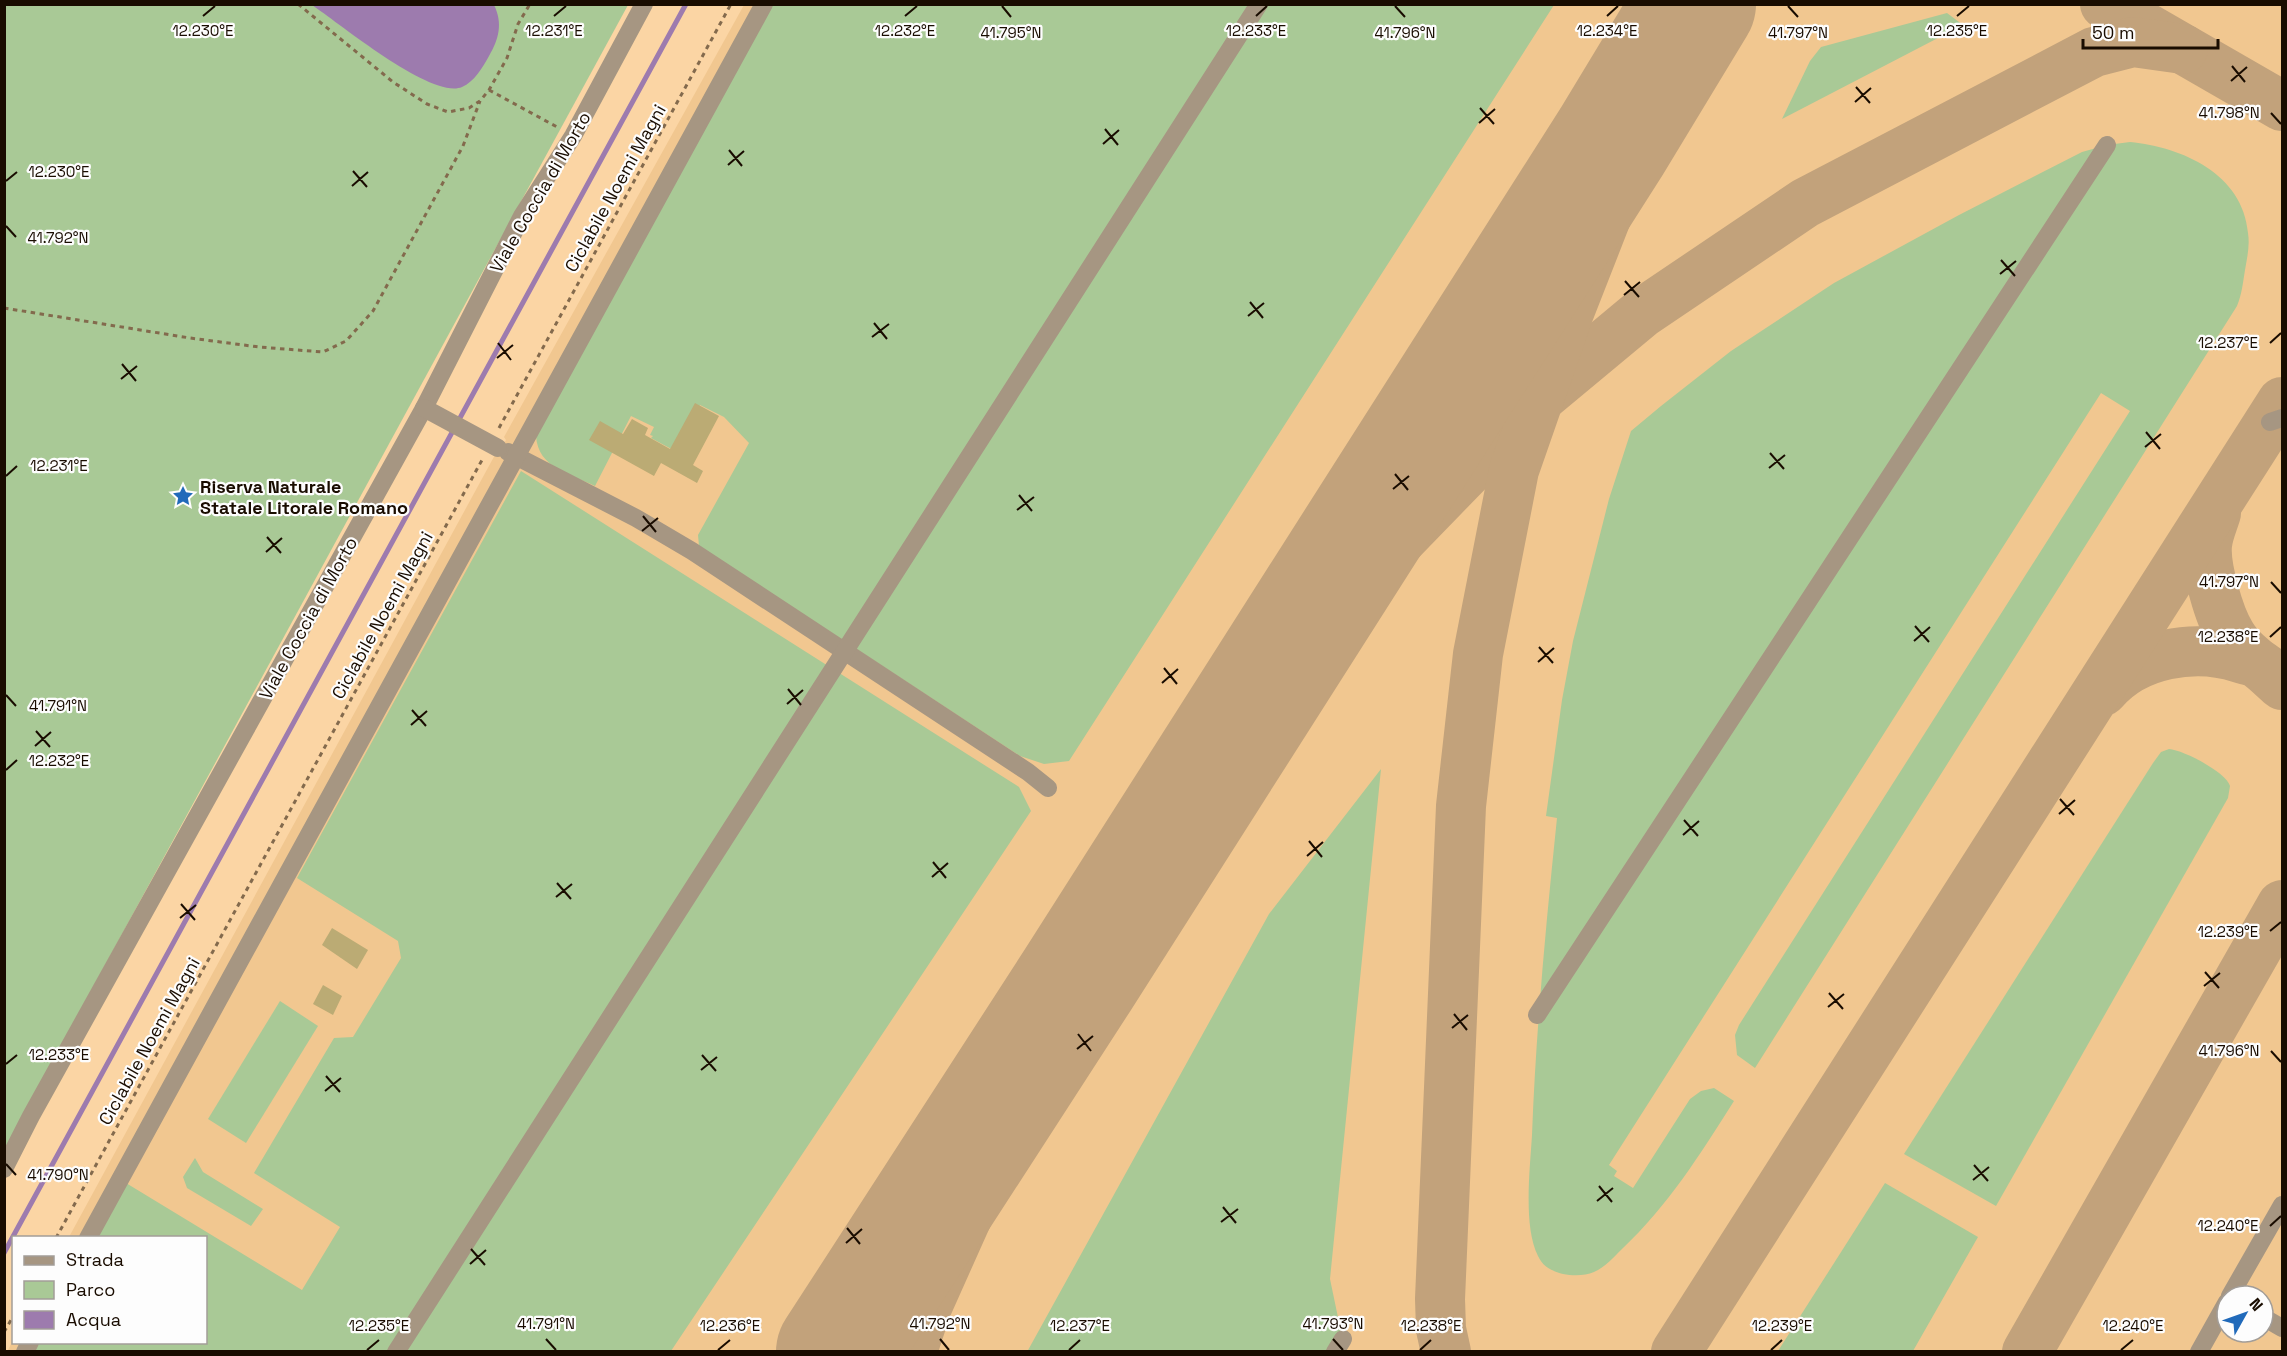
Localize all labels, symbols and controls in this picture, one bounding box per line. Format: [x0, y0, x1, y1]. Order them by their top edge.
scale bar [2083, 12, 2218, 50]
text: 12.230°E [173, 21, 233, 40]
text: 12.231°E [525, 21, 583, 40]
text: 12.232°E [875, 21, 935, 40]
text: 12.233°E [1226, 21, 1286, 40]
text: 12.234°E [1577, 21, 1637, 40]
text: 12.235°E [1927, 21, 1987, 40]
text: 50 m [2092, 21, 2134, 44]
text: 41.795°N [981, 23, 1041, 42]
text: 41.796°N [1374, 23, 1436, 42]
text: 41.797°N [1768, 23, 1828, 42]
street label: Ciclabile Noemi Magni [559, 100, 671, 276]
text: 41.798°N [2198, 103, 2260, 122]
street label: Viale Coccia di Morto [484, 107, 596, 277]
text: 12.230°E [29, 162, 89, 181]
text: 41.792°N [28, 228, 88, 247]
text: 12.237°E [2198, 333, 2258, 352]
text: 12.231°E [30, 456, 88, 475]
place label: Riserva Naturale Statale Litorale Romano [200, 475, 408, 519]
place icon: Riserva Naturale Statale Litorale Romano [171, 484, 195, 508]
street label: Ciclabile Noemi Magni [326, 527, 438, 703]
street label: Viale Coccia di Morto [254, 533, 362, 703]
text: 41.797°N [2199, 572, 2259, 591]
text: 12.238°E [2198, 627, 2258, 646]
text: 41.791°N [29, 696, 87, 715]
text: 12.232°E [29, 751, 89, 770]
text: 12.239°E [2198, 922, 2258, 941]
street label: Ciclabile Noemi Magni [93, 953, 205, 1129]
text: 41.796°N [2198, 1041, 2260, 1060]
text: 12.233°E [29, 1045, 89, 1064]
text: 41.790°N [27, 1165, 89, 1184]
text: 12.240°E [2198, 1216, 2258, 1235]
legend [12, 1236, 207, 1344]
text: Strada [66, 1248, 124, 1271]
text: Parco [66, 1278, 115, 1301]
north arrow [2215, 1284, 2275, 1344]
text: N [2245, 1294, 2268, 1316]
text: Acqua [66, 1308, 121, 1331]
text: 41.791°N [517, 1314, 575, 1333]
text: 41.792°N [910, 1314, 970, 1333]
text: 41.793°N [1303, 1314, 1363, 1333]
text: 12.235°E [349, 1316, 409, 1335]
text: 12.236°E [700, 1316, 760, 1335]
text: 12.237°E [1050, 1316, 1110, 1335]
text: 12.238°E [1401, 1316, 1461, 1335]
text: 12.239°E [1752, 1316, 1812, 1335]
text: 12.240°E [2103, 1316, 2163, 1335]

